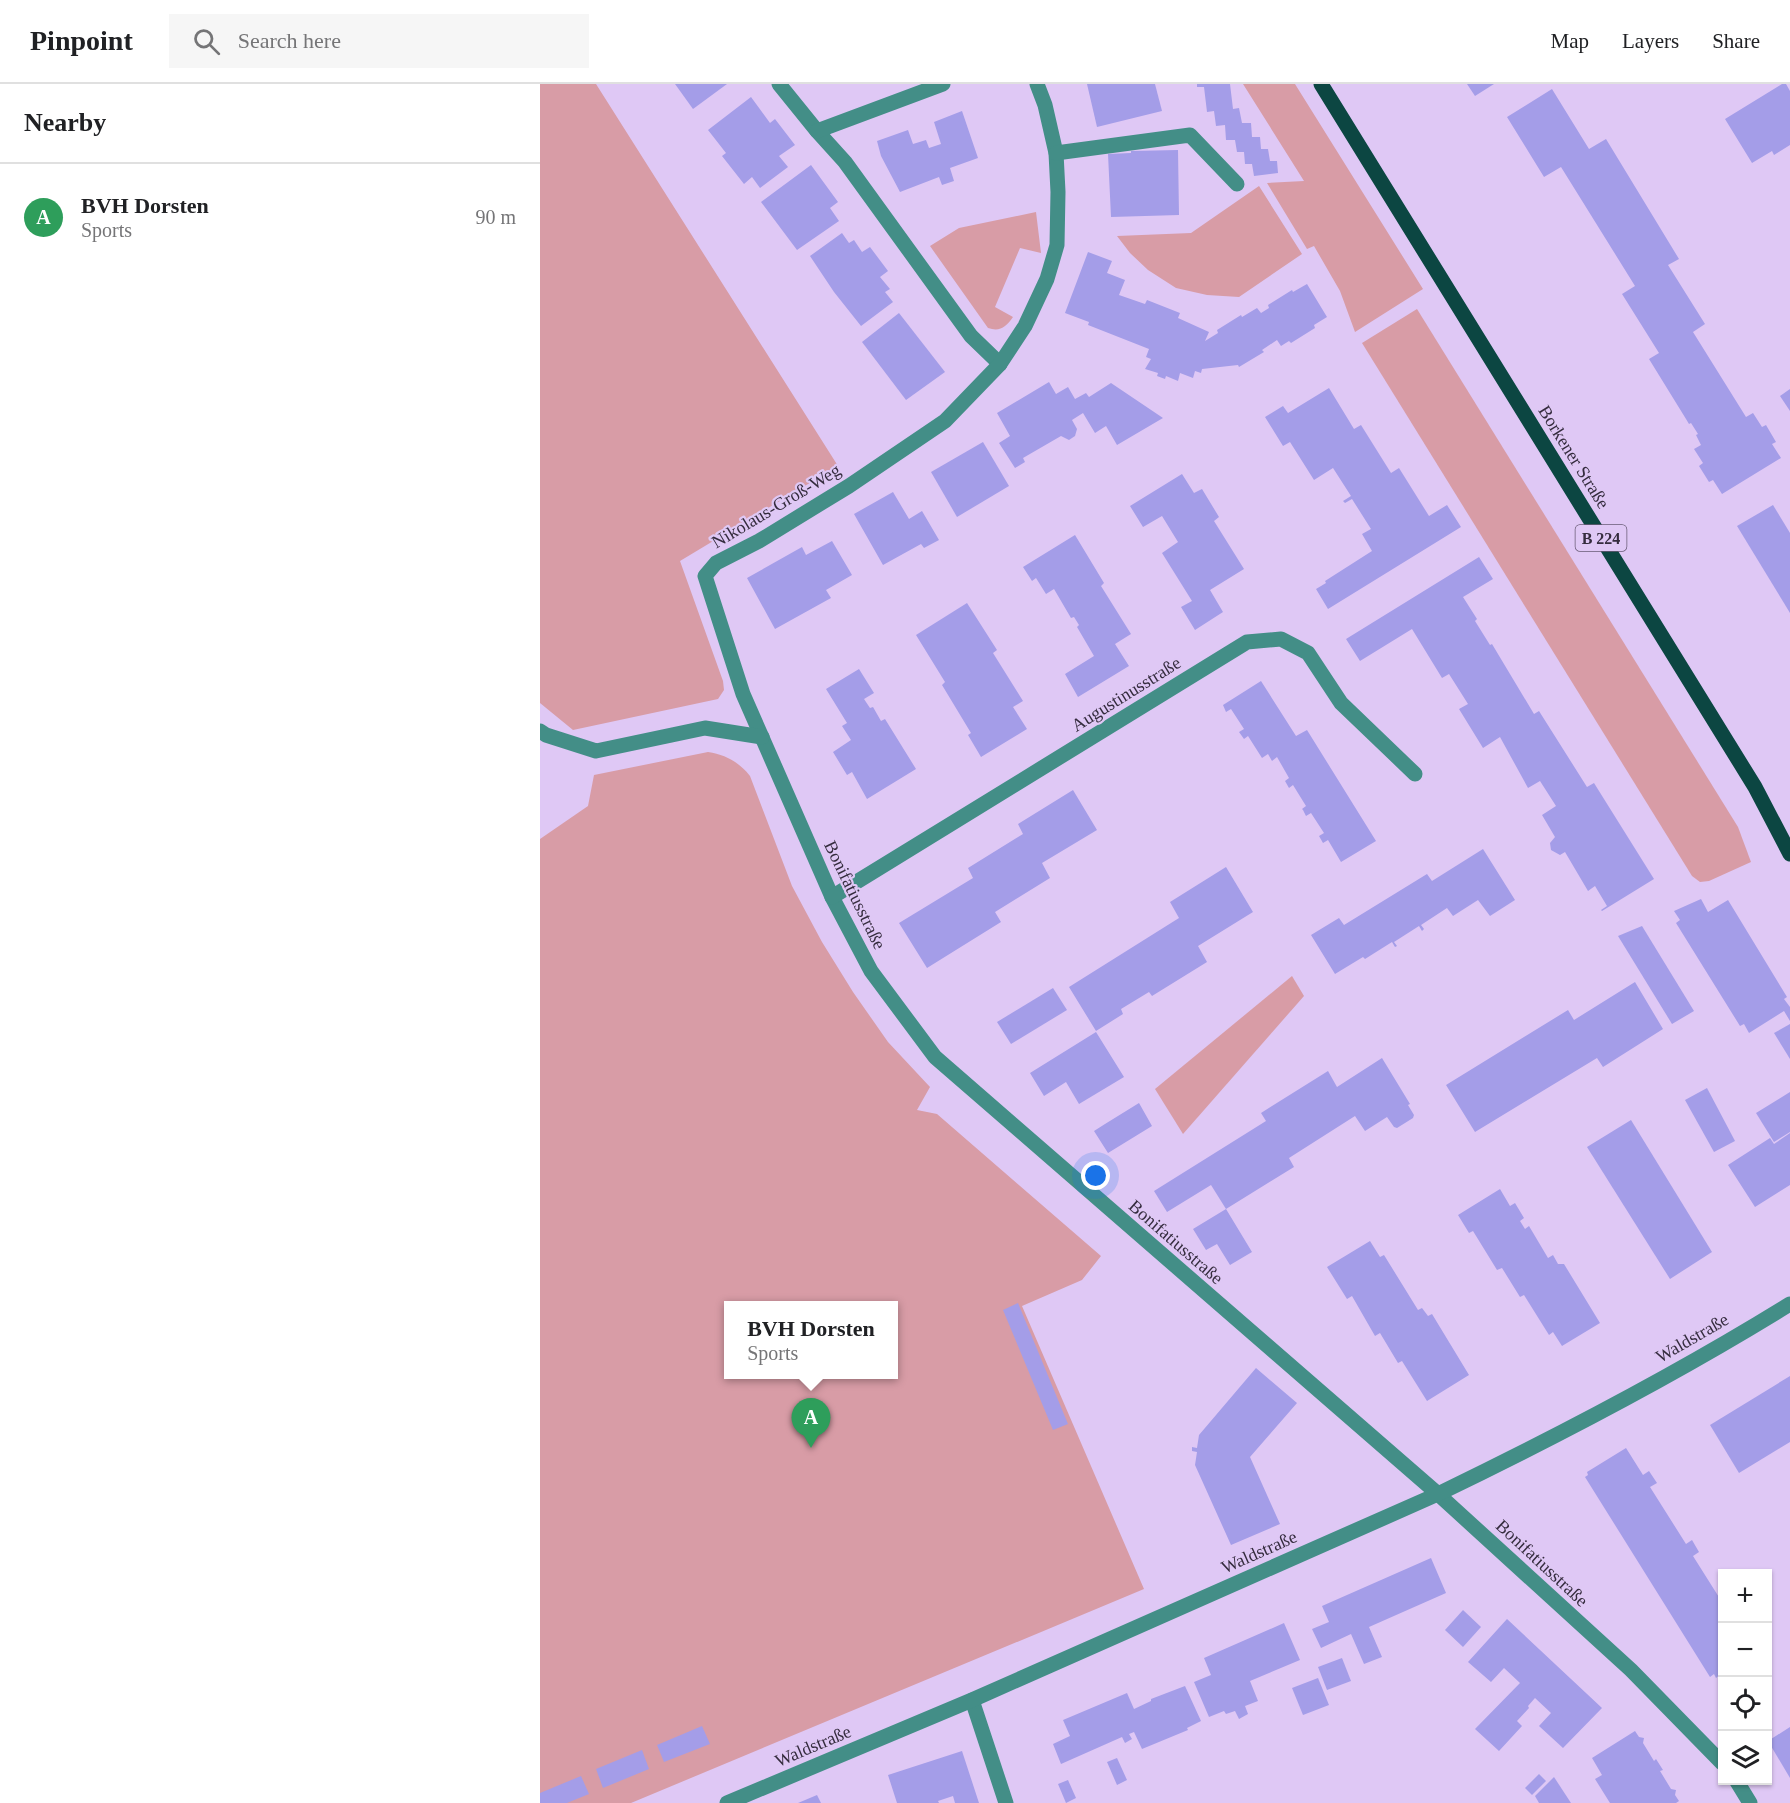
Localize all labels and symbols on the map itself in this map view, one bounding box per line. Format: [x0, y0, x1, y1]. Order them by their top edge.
street label: Borkener Straße [1534, 402, 1614, 512]
street label: Nikolaus-Groß-Weg [708, 460, 844, 552]
road number: B 224 [1576, 525, 1626, 551]
street label: Augustinusstraße [1068, 652, 1184, 736]
street label: Bonifatiusstraße [820, 838, 890, 952]
your location [1081, 1161, 1110, 1190]
street label: Bonifatiusstraße [1125, 1196, 1227, 1288]
street label: Waldstraße [1652, 1309, 1732, 1367]
pin: A [792, 1398, 830, 1448]
street label: Bonifatiusstraße [1492, 1515, 1592, 1611]
street label: Waldstraße [1218, 1526, 1300, 1578]
street label: Waldstraße [772, 1721, 854, 1771]

